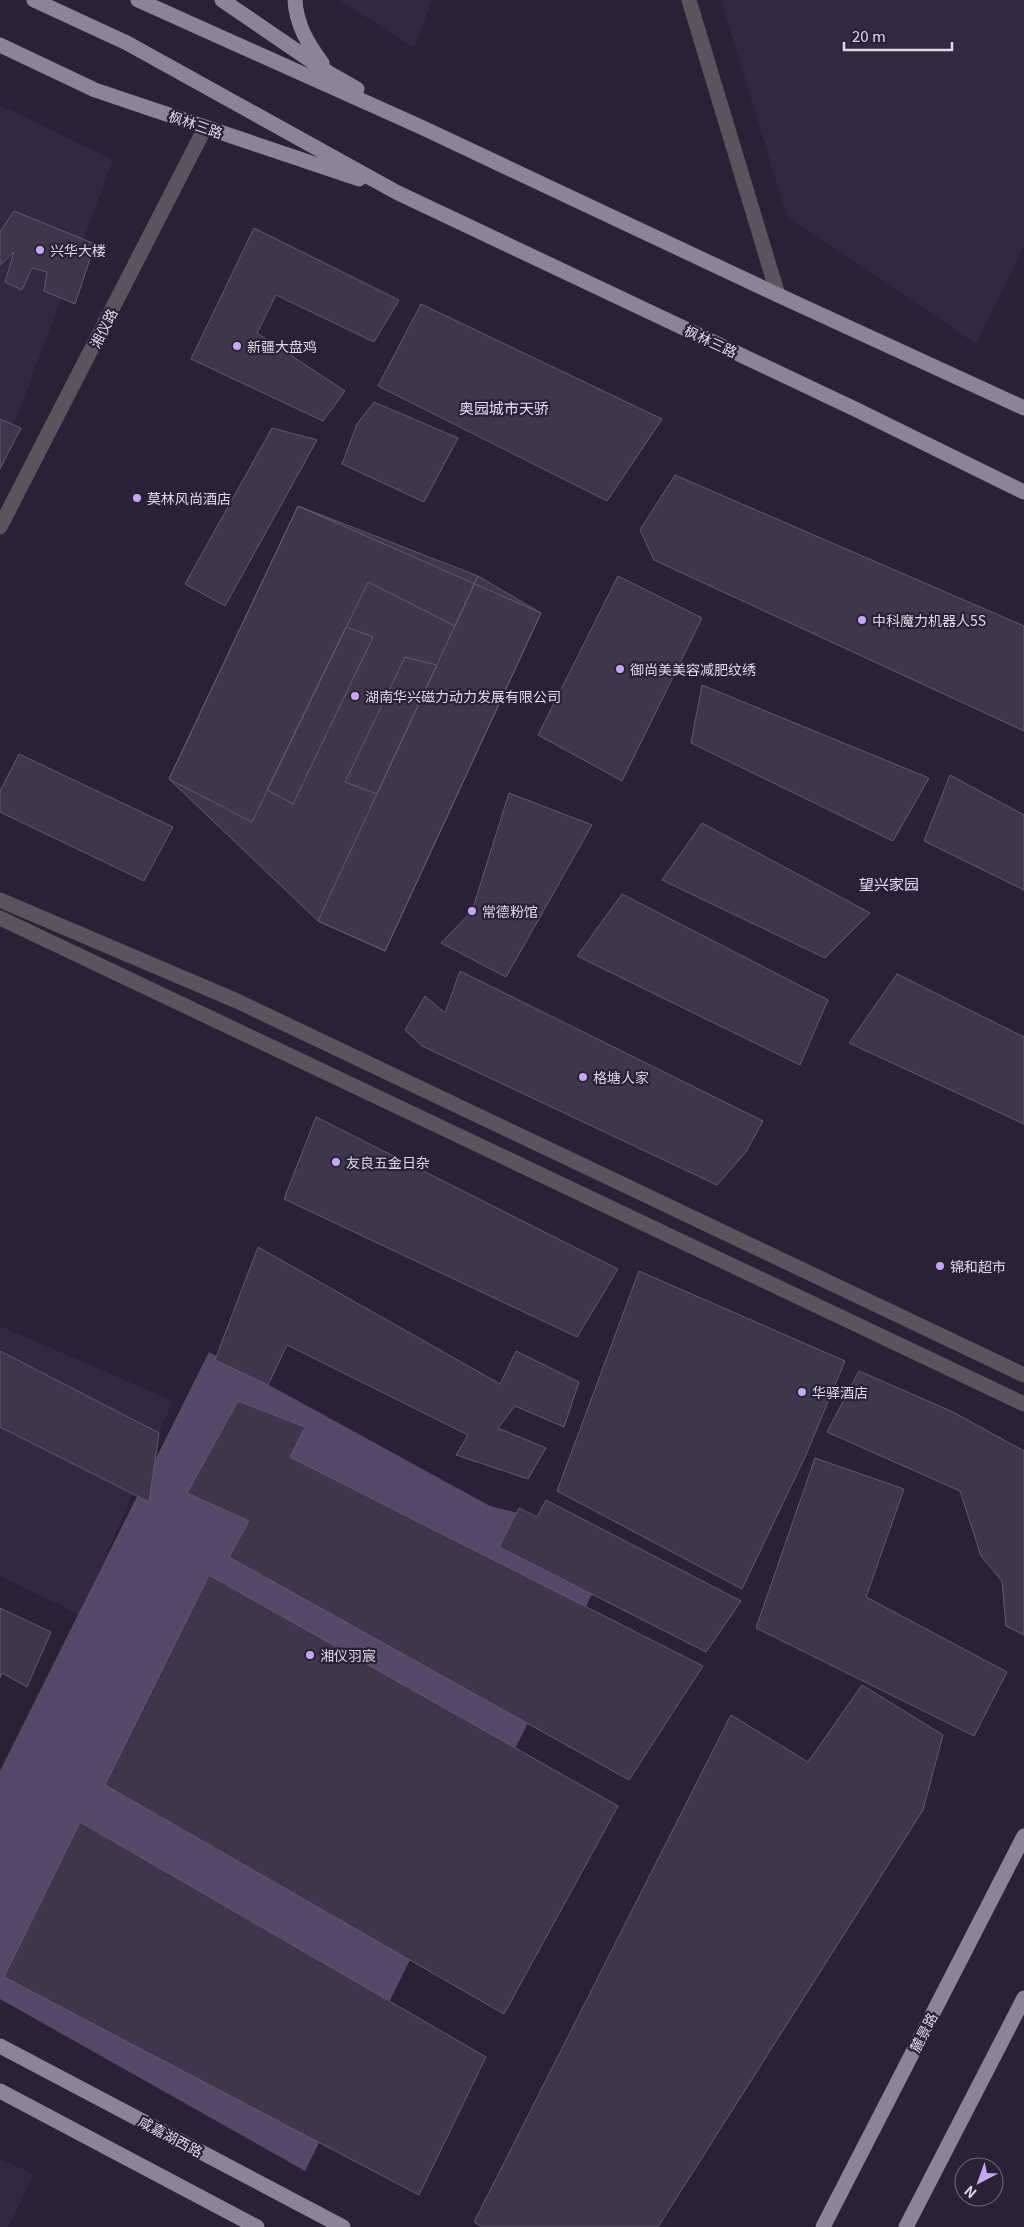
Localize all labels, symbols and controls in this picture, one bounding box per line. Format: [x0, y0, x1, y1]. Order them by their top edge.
scale bar [844, 20, 952, 52]
text: 20 m [852, 25, 886, 46]
street label: 枫林三路 [166, 105, 226, 143]
place label: 兴华大楼 [50, 240, 106, 260]
marker: 兴华大楼 [34, 244, 46, 256]
street label: 湘仪路 [85, 305, 121, 351]
street label: 枫林三路 [681, 320, 741, 362]
place label: 新疆大盘鸡 [247, 336, 317, 356]
marker: 新疆大盘鸡 [231, 340, 243, 352]
district label: 奥园城市天骄 [459, 397, 549, 418]
place label: 莫林风尚酒店 [147, 488, 231, 508]
marker: 莫林风尚酒店 [131, 492, 143, 504]
place label: 中科魔力机器人5S [872, 610, 986, 630]
marker: 中科魔力机器人5S [856, 614, 868, 626]
place label: 御尚美美容减肥纹绣 [630, 659, 756, 679]
marker: 御尚美美容减肥纹绣 [614, 663, 626, 675]
place label: 湖南华兴磁力动力发展有限公司 [365, 686, 561, 706]
marker: 湖南华兴磁力动力发展有限公司 [349, 690, 361, 702]
district label: 望兴家园 [859, 873, 919, 894]
place label: 常德粉馆 [482, 901, 538, 921]
marker: 常德粉馆 [466, 905, 478, 917]
place label: 格塘人家 [593, 1067, 649, 1087]
marker: 格塘人家 [577, 1071, 589, 1083]
place label: 友良五金日杂 [346, 1152, 430, 1172]
marker: 友良五金日杂 [330, 1156, 342, 1168]
place label: 锦和超市 [950, 1256, 1006, 1276]
marker: 锦和超市 [934, 1260, 946, 1272]
place label: 华驿酒店 [812, 1382, 868, 1402]
marker: 华驿酒店 [796, 1386, 808, 1398]
place label: 湘仪羽宸 [320, 1645, 376, 1665]
marker: 湘仪羽宸 [304, 1649, 316, 1661]
street label: 麓景路 [905, 2009, 941, 2055]
street label: 咸嘉湖西路 [135, 2111, 207, 2161]
north arrow [954, 2157, 1004, 2207]
text: N [959, 2182, 980, 2204]

